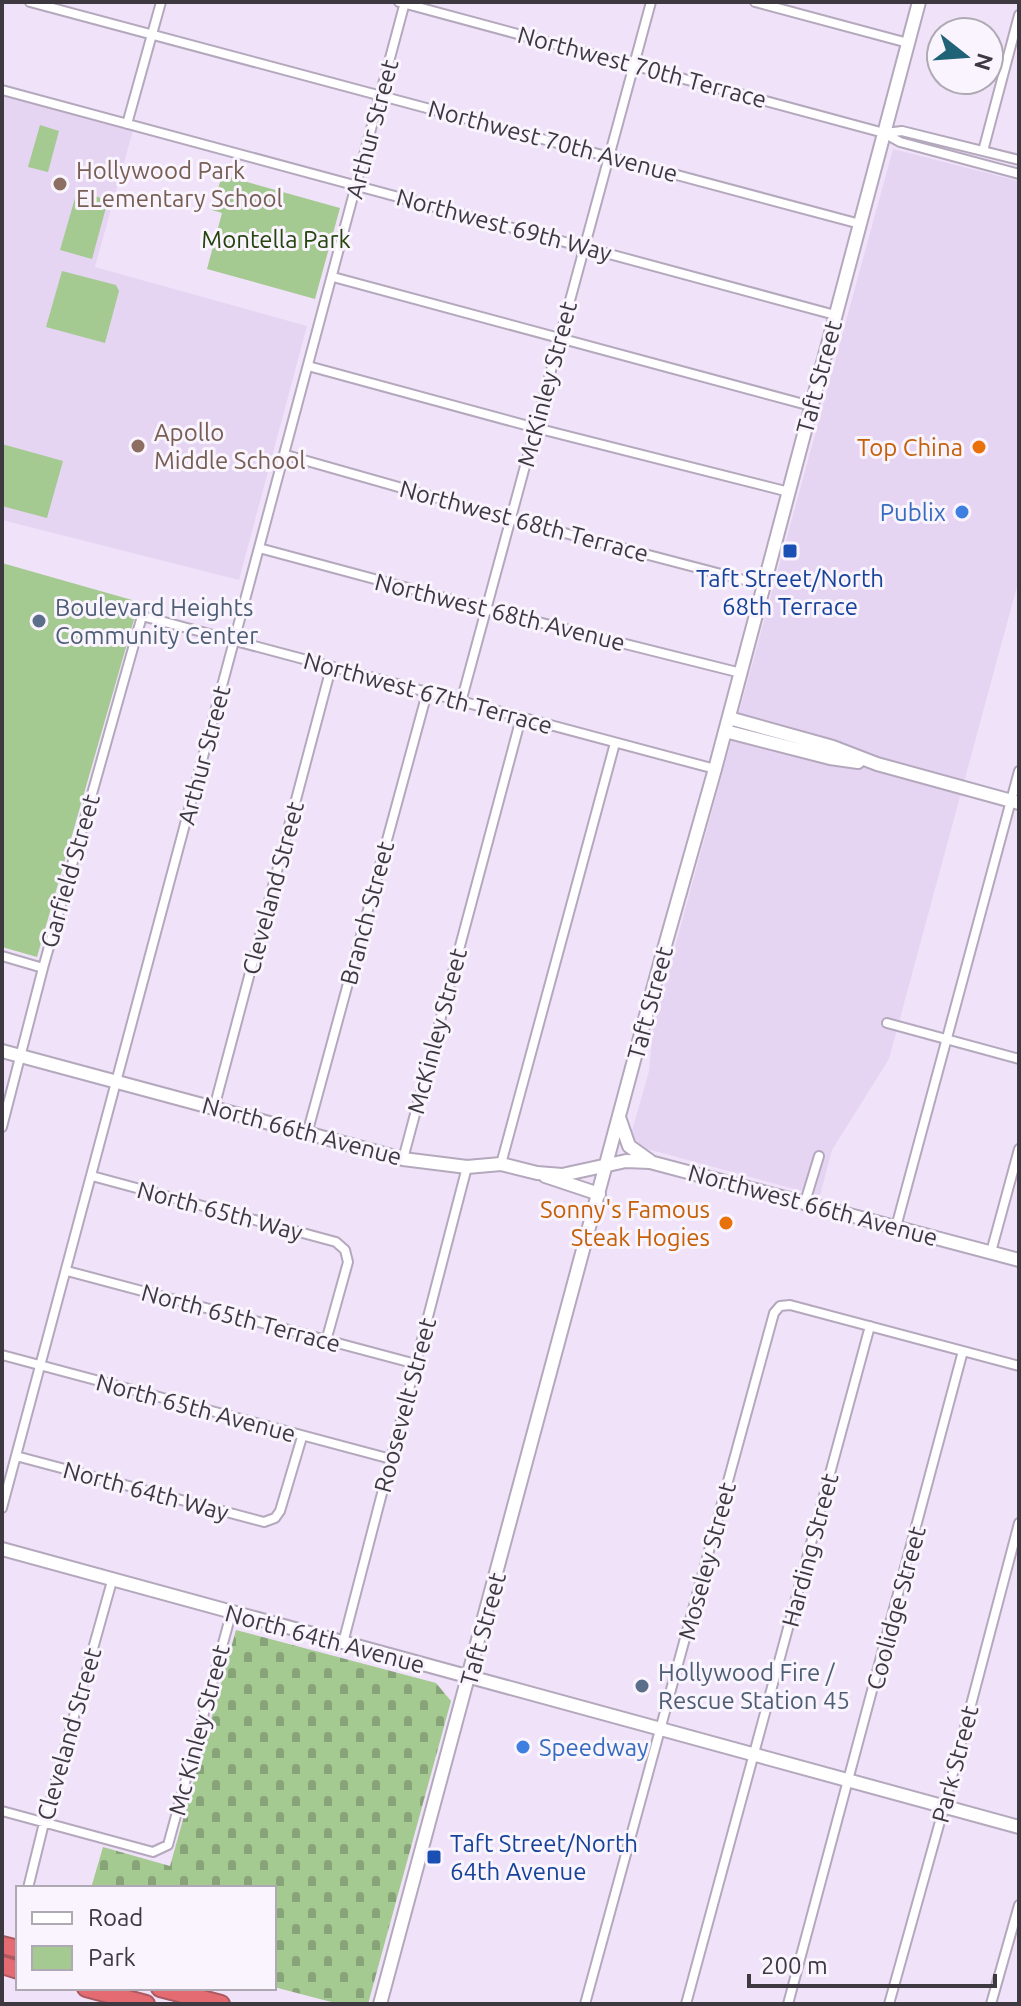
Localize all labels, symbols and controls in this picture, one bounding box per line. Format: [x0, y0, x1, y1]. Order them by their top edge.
north arrow [925, 16, 1005, 96]
street label: Northwest 70th Terrace [515, 21, 769, 113]
text: N [970, 50, 999, 74]
street label: Arthur Street [340, 56, 404, 202]
street label: Northwest 70th Avenue [425, 95, 681, 187]
place label: Hollywood Park ELementary School [76, 157, 283, 212]
marker: Hollywood Park ELementary School [51, 175, 69, 193]
street label: Northwest 69th Way [393, 183, 615, 267]
park label: Montella Park [201, 226, 351, 253]
street label: McKinley Street [512, 298, 582, 470]
street label: Taft Street [791, 317, 847, 436]
place label: Apollo Middle School [154, 419, 306, 474]
place label: Top China [857, 434, 963, 461]
marker: Apollo Middle School [129, 437, 147, 455]
marker: Top China [970, 438, 988, 456]
street label: Northwest 68th Terrace [397, 475, 651, 567]
place label: Publix [880, 499, 946, 526]
marker: Publix [953, 503, 971, 521]
marker: Taft Street/North 68th Terrace [781, 542, 799, 560]
place label: Taft Street/North 68th Terrace [696, 565, 884, 620]
street label: Northwest 68th Avenue [372, 568, 628, 656]
place label: Boulevard Heights Community Center [55, 594, 258, 649]
marker: Boulevard Heights Community Center [30, 612, 48, 630]
street label: Northwest 67th Terrace [301, 647, 555, 739]
street label: Arthur Street [172, 682, 236, 828]
street label: Garfield Street [35, 791, 105, 951]
street label: Cleveland Street [237, 798, 309, 978]
street label: Branch Street [335, 838, 399, 988]
street label: Taft Street [622, 943, 678, 1062]
street label: McKinley Street [402, 945, 472, 1117]
street label: North 66th Avenue [199, 1091, 405, 1171]
street label: Northwest 66th Avenue [685, 1159, 941, 1251]
street label: North 65th Way [134, 1176, 306, 1246]
place label: Sonny's Famous Steak Hogies [540, 1196, 710, 1251]
marker: Sonny's Famous Steak Hogies [717, 1214, 735, 1232]
street label: North 65th Terrace [139, 1278, 343, 1358]
street label: Roosevelt Street [369, 1314, 441, 1495]
street label: North 65th Avenue [93, 1368, 299, 1448]
street label: North 64th Way [60, 1456, 232, 1526]
street label: Harding Street [777, 1470, 844, 1630]
street label: Moseley Street [673, 1479, 741, 1643]
street label: Coolidge Street [861, 1523, 931, 1693]
street label: Taft Street [455, 1569, 511, 1688]
street label: North 64th Avenue [222, 1599, 428, 1679]
street label: Mc Kinley Street [163, 1641, 235, 1818]
street label: Cleveland Street [31, 1644, 107, 1823]
place label: Hollywood Fire / Rescue Station 45 [658, 1659, 850, 1714]
marker: Hollywood Fire / Rescue Station 45 [633, 1677, 651, 1695]
street label: Park Street [926, 1702, 984, 1826]
place label: Speedway [539, 1734, 649, 1761]
marker: Speedway [514, 1738, 532, 1756]
place label: Taft Street/North 64th Avenue [450, 1830, 638, 1885]
marker: Taft Street/North 64th Avenue [425, 1848, 443, 1866]
legend [16, 1886, 276, 1990]
text: Road [88, 1904, 143, 1931]
scale bar [749, 1938, 995, 1988]
text: Park [88, 1944, 136, 1971]
text: 200 m [761, 1952, 828, 1979]

